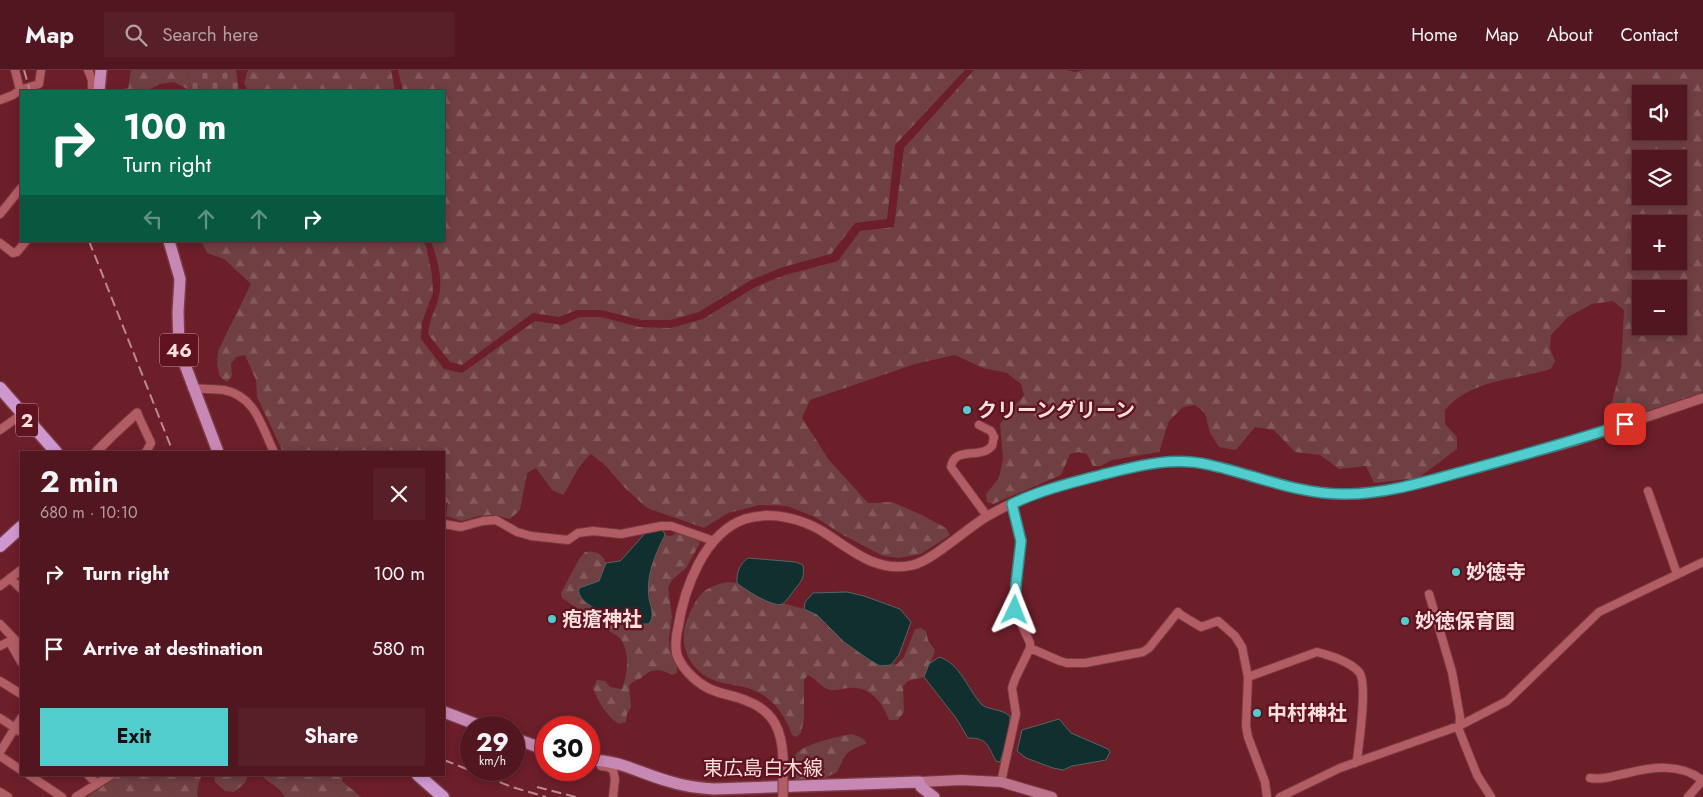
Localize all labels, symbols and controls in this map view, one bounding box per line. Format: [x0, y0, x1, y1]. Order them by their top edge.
search box [104, 12, 454, 57]
text: Map [25, 17, 74, 52]
icon: search [122, 21, 150, 49]
text: Search here [162, 21, 258, 48]
text: Home [1411, 22, 1457, 48]
text: Map [1485, 22, 1519, 48]
text: About [1547, 22, 1592, 48]
text: Contact [1620, 22, 1678, 48]
map controls [1632, 85, 1687, 335]
button: sound [1632, 85, 1687, 140]
text: 100 m [123, 102, 226, 152]
icon: right [40, 110, 105, 175]
text: Turn right [123, 148, 211, 180]
button: layers [1632, 150, 1687, 205]
icon: left [139, 205, 167, 233]
icon: ahead [192, 205, 220, 233]
icon: ahead [245, 205, 273, 233]
icon: right [298, 205, 326, 233]
button: + [1632, 215, 1687, 270]
button: − [1632, 280, 1687, 335]
road number: 46 [160, 334, 198, 366]
place label: クリーングリーン [977, 396, 1135, 425]
pin [1604, 403, 1646, 445]
road number: 2 [16, 404, 38, 436]
marker: クリーングリーン [961, 404, 973, 416]
icon: arrive [1611, 410, 1639, 438]
text: 2 min [40, 460, 119, 503]
button: close [373, 468, 425, 520]
text: 680 m · 10:10 [40, 501, 138, 524]
place label: 妙徳寺 [1466, 558, 1526, 587]
icon: right [40, 560, 68, 588]
text: Turn right [83, 560, 169, 587]
text: 100 m [373, 560, 425, 587]
marker: 妙徳寺 [1450, 566, 1462, 578]
position arrow [988, 583, 1040, 635]
place label: 疱瘡神社 [562, 605, 642, 634]
place label: 妙徳保育園 [1415, 607, 1515, 636]
marker: 疱瘡神社 [546, 613, 558, 625]
marker: 妙徳保育園 [1399, 615, 1411, 627]
icon: arrive [40, 635, 68, 663]
text: Arrive at destination [83, 635, 263, 662]
text: 580 m [372, 635, 425, 662]
place label: 中村神社 [1267, 699, 1347, 728]
marker: 中村神社 [1251, 707, 1263, 719]
button: Exit [40, 708, 228, 766]
button: Share [238, 708, 425, 766]
speed limit sign: 30 [535, 716, 600, 781]
text: 29 [476, 724, 509, 760]
text: km/h [479, 752, 506, 770]
street label: 東広島白木線 [703, 754, 823, 783]

